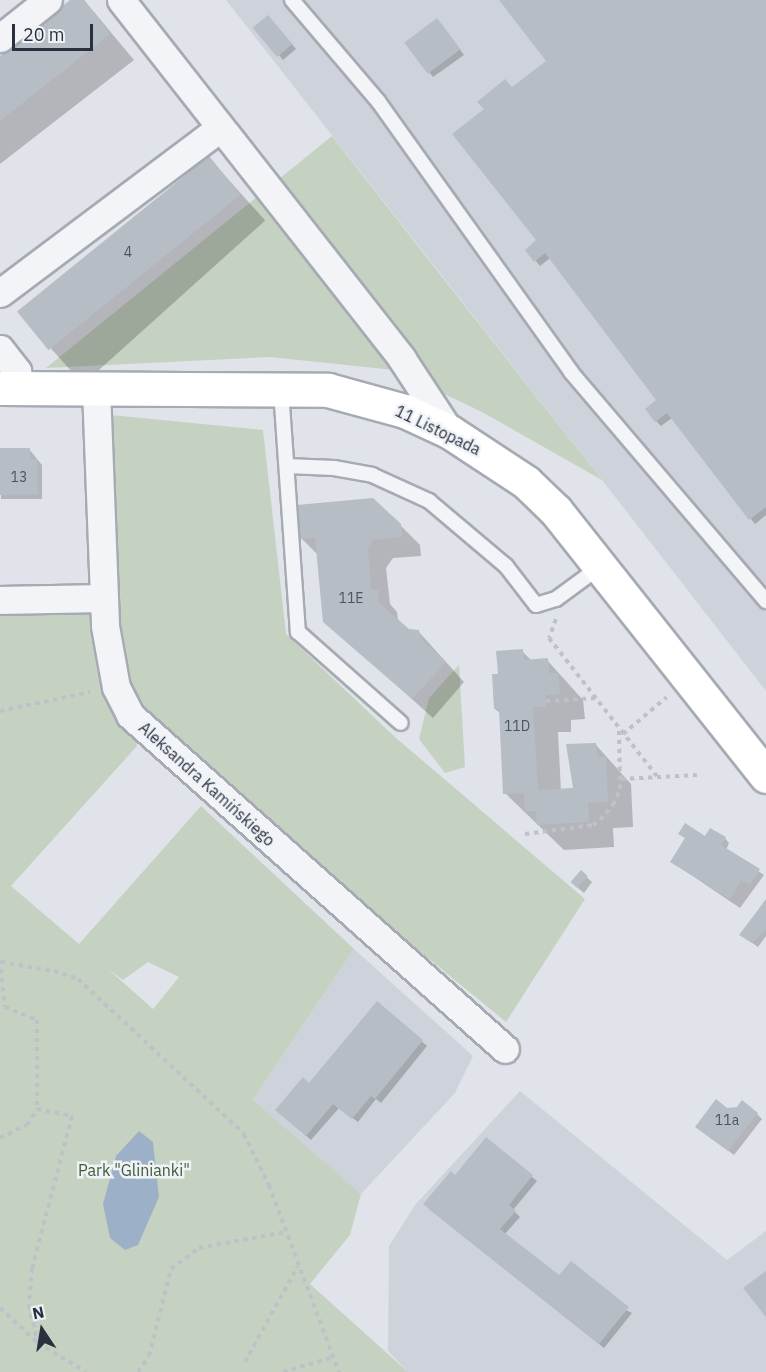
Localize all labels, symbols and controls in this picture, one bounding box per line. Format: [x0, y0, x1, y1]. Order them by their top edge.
scale bar [15, 12, 96, 50]
text: 20 m [23, 23, 65, 46]
house number: 4 [124, 244, 132, 260]
street label: 11 Listopada [392, 401, 484, 459]
house number: 13 [11, 469, 27, 485]
house number: 11E [339, 590, 363, 606]
street label: Aleksandra Kamińskiego [135, 718, 279, 850]
house number: 11D [504, 718, 530, 734]
house number: 11a [715, 1112, 739, 1128]
park label: Park "Glinianki" [78, 1160, 190, 1180]
north arrow [12, 1300, 72, 1360]
text: N [31, 1301, 46, 1323]

